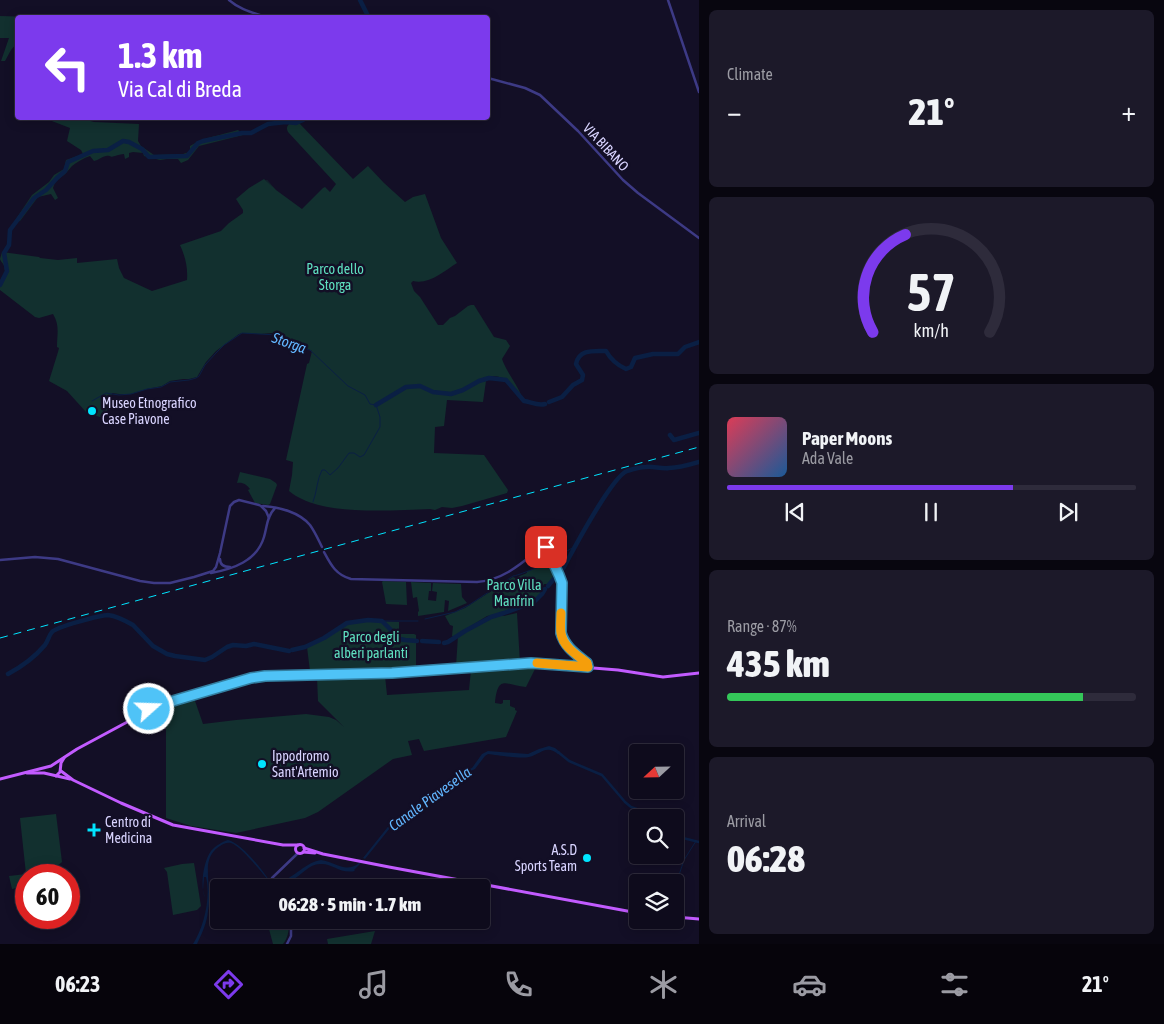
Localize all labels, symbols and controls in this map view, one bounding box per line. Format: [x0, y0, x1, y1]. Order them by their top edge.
icon: left [35, 35, 100, 100]
text: 1.3 km [118, 35, 203, 75]
text: Climate [727, 65, 773, 83]
text: Via Cal di Breda [118, 76, 242, 102]
text: 21° [908, 90, 955, 133]
text: − [727, 95, 742, 127]
text: + [1121, 95, 1136, 127]
street label: VIA BIBANO [580, 120, 632, 174]
park label: Parco dello Storga [306, 261, 364, 293]
text: 57 [907, 262, 956, 322]
text: km/h [914, 320, 949, 341]
water label: Storga [269, 328, 309, 357]
place label: Museo Etnografico Case Piavone [102, 395, 196, 427]
marker: Museo Etnografico Case Piavone [86, 405, 98, 417]
text: Paper Moons [802, 427, 892, 449]
text: Ada Vale [802, 449, 853, 467]
icon: previous [781, 498, 809, 526]
icon: pause [917, 498, 945, 526]
icon: next [1054, 498, 1082, 526]
pin [525, 526, 567, 568]
icon: arrive [532, 533, 560, 561]
park label: Parco Villa Manfrin [487, 577, 541, 609]
text: Range · 87% [727, 617, 797, 635]
park label: Parco degli alberi parlanti [334, 629, 408, 661]
text: 435 km [727, 642, 830, 685]
position arrow [122, 682, 174, 734]
north arrow [629, 744, 684, 799]
map controls [629, 744, 684, 929]
place label: Ippodromo Sant'Artemio [272, 748, 339, 780]
marker: Ippodromo Sant'Artemio [256, 758, 268, 770]
water label: Canale Piavesella [385, 763, 474, 834]
button: search [629, 809, 684, 864]
text: Arrival [727, 812, 766, 830]
place label: Centro di Medicina [105, 814, 152, 846]
marker: Centro di Medicina [87, 823, 101, 837]
text: 06:28 [727, 837, 805, 880]
place label: A.S.D Sports Team [515, 842, 577, 874]
marker: A.S.D Sports Team [581, 852, 593, 864]
speed limit sign: 60 [15, 864, 80, 929]
button: layers [629, 874, 684, 929]
text: 06:28 · 5 min · 1.7 km [279, 893, 421, 915]
icon: directions [211, 967, 246, 1002]
icon: music [356, 967, 391, 1002]
icon: phone [501, 967, 536, 1002]
icon: climate [646, 967, 681, 1002]
icon: car [792, 967, 827, 1002]
icon: filters [937, 967, 972, 1002]
text: 06:23 [55, 971, 100, 997]
text: 21° [1082, 971, 1109, 997]

